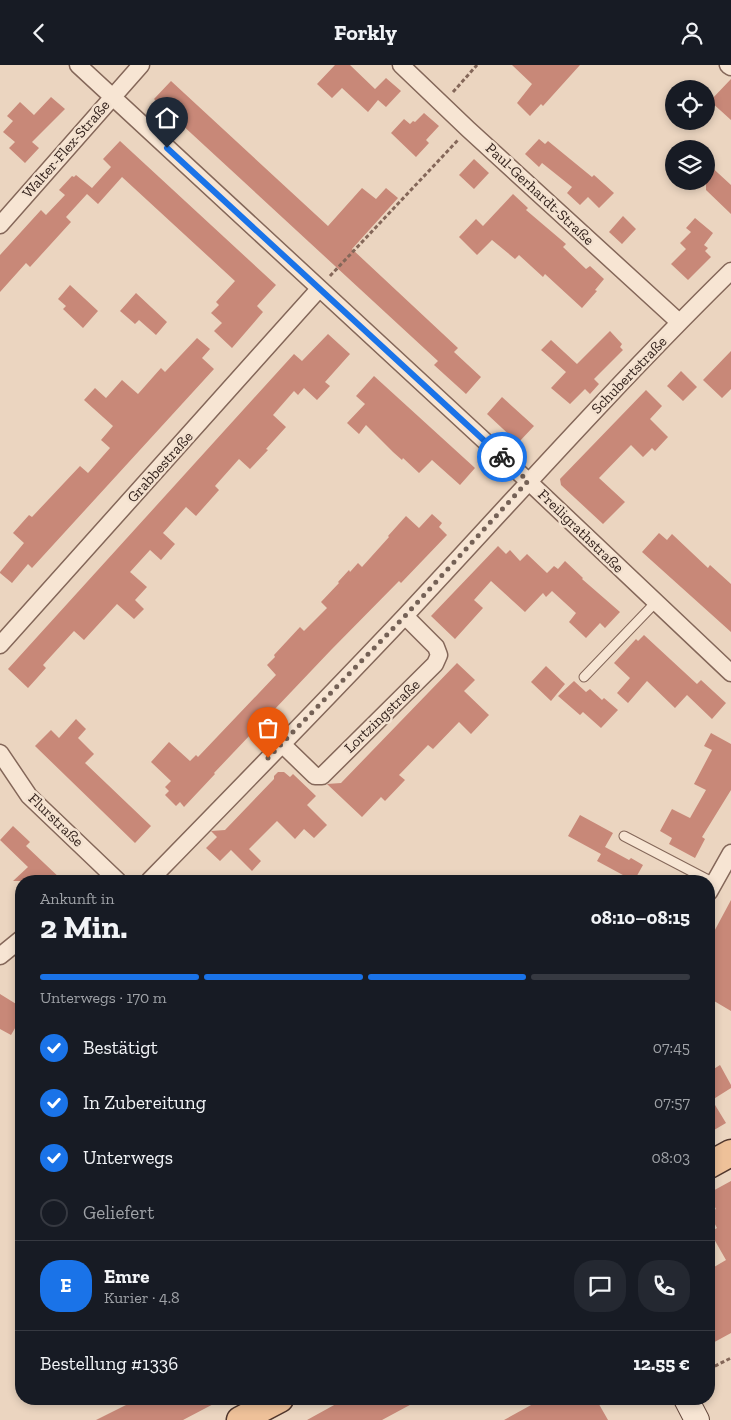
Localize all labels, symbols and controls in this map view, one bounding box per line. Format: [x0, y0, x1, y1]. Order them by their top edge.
icon: back [25, 19, 53, 47]
text: Forkly [334, 19, 397, 46]
icon: person [678, 19, 706, 47]
map controls [665, 80, 715, 190]
button: locate [665, 80, 715, 130]
street label: Walter-Flex-Straße [19, 96, 113, 202]
pin [146, 97, 188, 148]
icon: home [153, 104, 181, 132]
street label: Paul-Gerhardt-Straße [482, 139, 598, 249]
button: layers [665, 140, 715, 190]
street label: Schubertstraße [587, 332, 671, 418]
street label: Grabbestraße [123, 428, 197, 506]
courier [477, 432, 527, 482]
icon: bike [488, 443, 516, 471]
street label: Freiligrathstraße [534, 486, 628, 576]
street label: Lortzingstraße [340, 675, 424, 757]
pin [247, 707, 289, 758]
icon: bag [254, 714, 282, 742]
street label: Flurstraße [25, 789, 87, 851]
text: Ankunft in [40, 889, 114, 908]
text: 08:10–08:15 [591, 906, 690, 929]
text: 2 Min. [40, 908, 128, 946]
text: Unterwegs · 170 m [40, 988, 167, 1007]
icon: check [40, 1034, 68, 1062]
text: Bestätigt [83, 1036, 158, 1059]
text: 07:45 [653, 1038, 690, 1057]
icon: check [40, 1089, 68, 1117]
text: In Zubereitung [83, 1091, 206, 1114]
text: 07:57 [654, 1093, 690, 1112]
icon: check [40, 1144, 68, 1172]
text: Unterwegs [83, 1146, 173, 1169]
text: 08:03 [652, 1148, 690, 1167]
text: Geliefert [83, 1201, 154, 1224]
button: chat [574, 1260, 626, 1312]
button: phone [638, 1260, 690, 1312]
text: Emre [104, 1265, 149, 1288]
text: E [60, 1274, 72, 1297]
text: Kurier · 4.8 [104, 1288, 180, 1307]
text: Bestellung #1336 [40, 1352, 178, 1375]
text: 12.55 € [633, 1352, 690, 1375]

